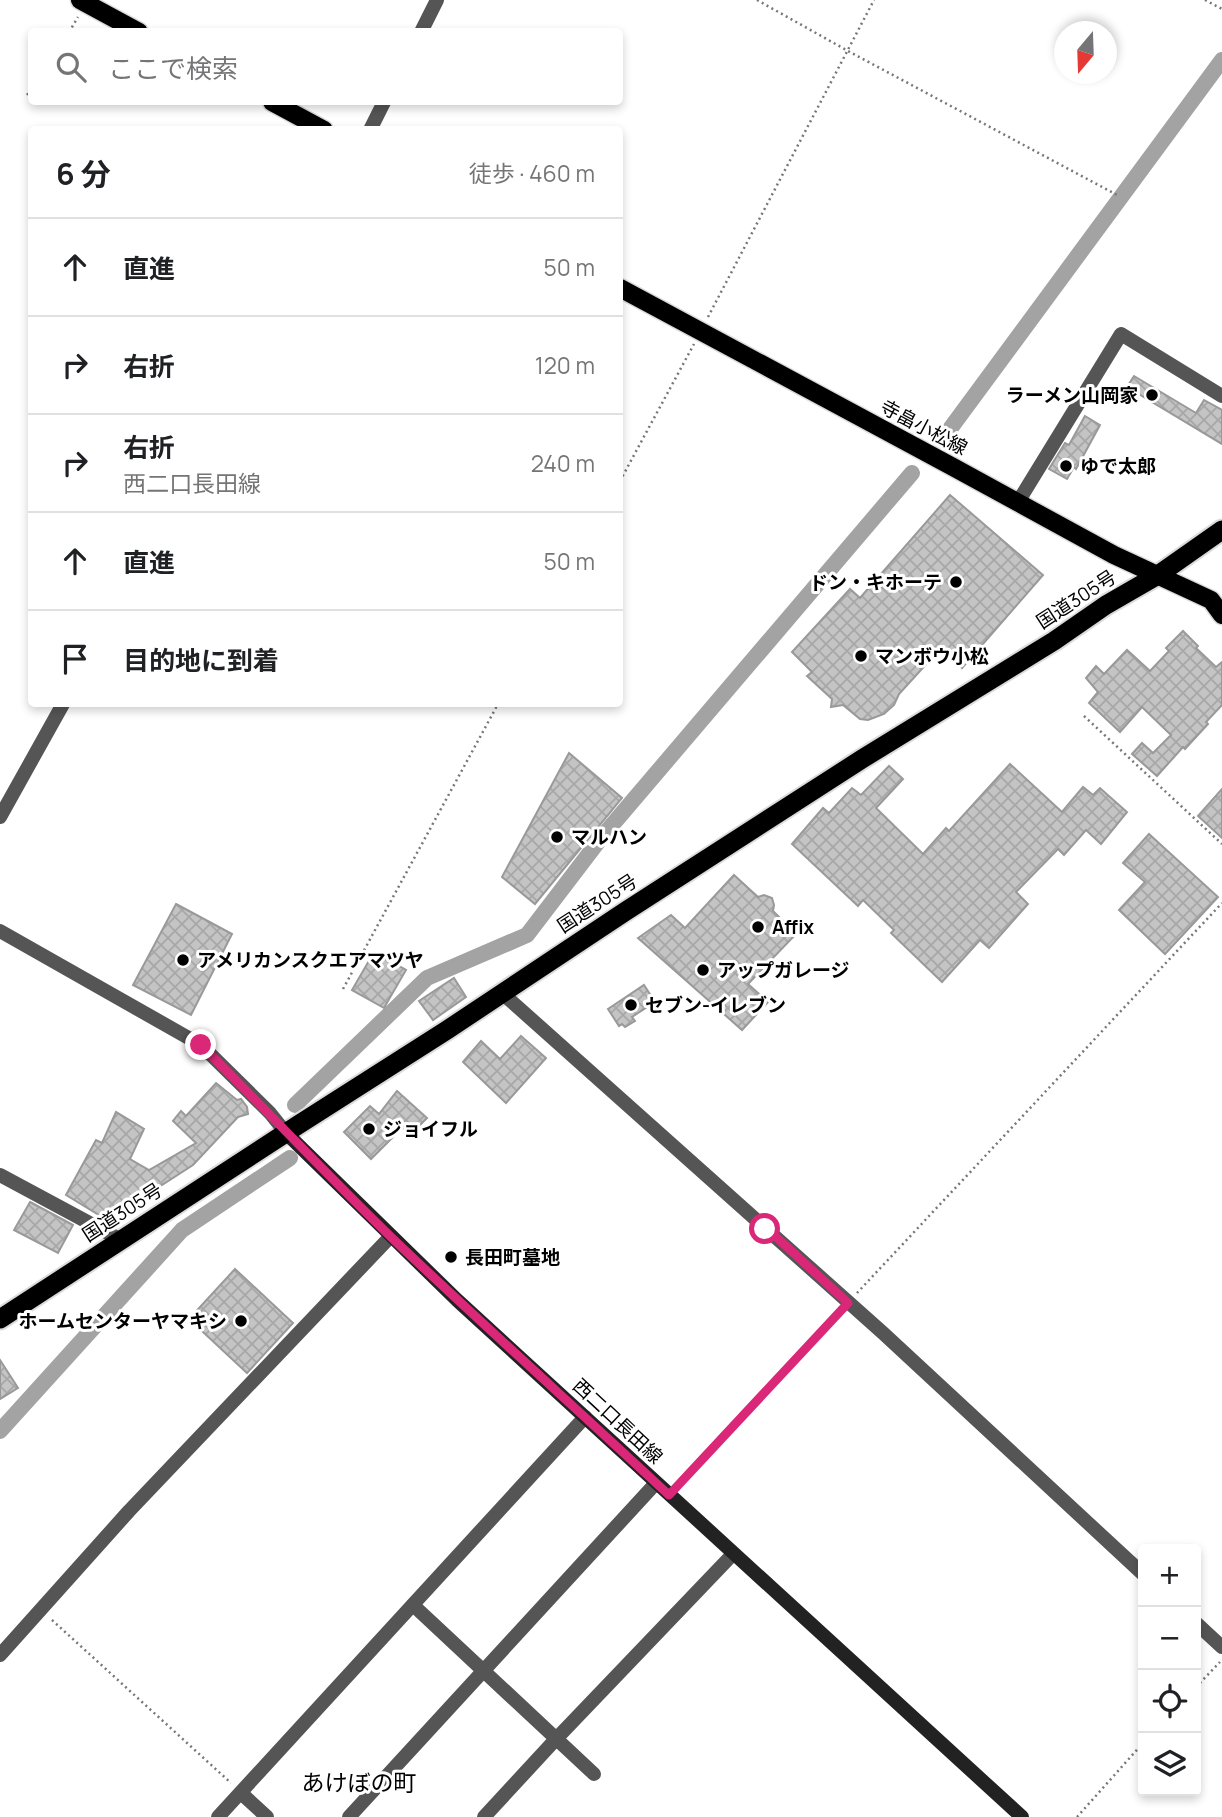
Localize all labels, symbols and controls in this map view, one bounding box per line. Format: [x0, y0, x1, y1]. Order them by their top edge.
north arrow [1054, 21, 1117, 84]
search box [28, 28, 623, 105]
icon: search [52, 48, 90, 86]
text: ここで検索 [108, 50, 238, 86]
text: 6 分 [56, 153, 111, 194]
text: 徒歩 · 460 m [469, 157, 595, 189]
icon: ahead [56, 248, 94, 286]
text: 直進 [123, 250, 175, 286]
text: 50 m [544, 251, 595, 283]
icon: right [56, 346, 94, 384]
text: 右折 [123, 348, 175, 384]
text: 120 m [535, 349, 595, 381]
place label: ラーメン山岡家 [1006, 382, 1138, 408]
marker: ラーメン山岡家 [1144, 387, 1160, 403]
street label: 寺畠小松線 [876, 393, 972, 461]
text: 右折 [123, 429, 175, 465]
icon: right [56, 444, 94, 482]
text: 240 m [531, 447, 595, 479]
place label: ゆで太郎 [1080, 453, 1156, 479]
marker: ゆで太郎 [1058, 458, 1074, 474]
text: 西二口長田線 [123, 467, 261, 499]
icon: ahead [56, 542, 94, 580]
text: 直進 [123, 544, 175, 580]
text: 50 m [544, 545, 595, 577]
street label: 国道305号 [1031, 564, 1121, 634]
place label: ドン・キホーテ [809, 569, 942, 595]
marker: ドン・キホーテ [948, 574, 964, 590]
icon: arrive [56, 640, 94, 678]
text: 目的地に到着 [123, 642, 279, 678]
place label: マンボウ小松 [875, 643, 989, 669]
marker: マンボウ小松 [853, 648, 869, 664]
place label: マルハン [571, 824, 647, 850]
marker: マルハン [549, 829, 565, 845]
street label: 国道305号 [552, 868, 642, 938]
place label: Affix [772, 914, 814, 940]
marker: Affix [750, 919, 766, 935]
place label: アメリカンスクエアマツヤ [197, 947, 424, 973]
marker: アメリカンスクエアマツヤ [175, 952, 191, 968]
place label: アップガレージ [717, 957, 850, 983]
marker: アップガレージ [695, 962, 711, 978]
place label: セブン-イレブン [645, 992, 786, 1018]
marker: セブン-イレブン [623, 997, 639, 1013]
route end [185, 1029, 216, 1060]
place label: ジョイフル [383, 1116, 478, 1142]
marker: ジョイフル [361, 1121, 377, 1137]
street label: 国道305号 [77, 1177, 167, 1247]
route start [749, 1213, 780, 1244]
place label: 長田町墓地 [465, 1244, 560, 1270]
marker: 長田町墓地 [443, 1249, 459, 1265]
place label: ホームセンターヤマキシ [19, 1308, 227, 1334]
marker: ホームセンターヤマキシ [233, 1313, 249, 1329]
street label: 西二口長田線 [567, 1373, 669, 1469]
map controls [1138, 1544, 1201, 1796]
button: + [1138, 1544, 1201, 1607]
button: − [1138, 1607, 1201, 1670]
button: locate [1138, 1670, 1201, 1733]
button: layers [1138, 1733, 1201, 1796]
district label: あけぼの町 [302, 1766, 417, 1798]

